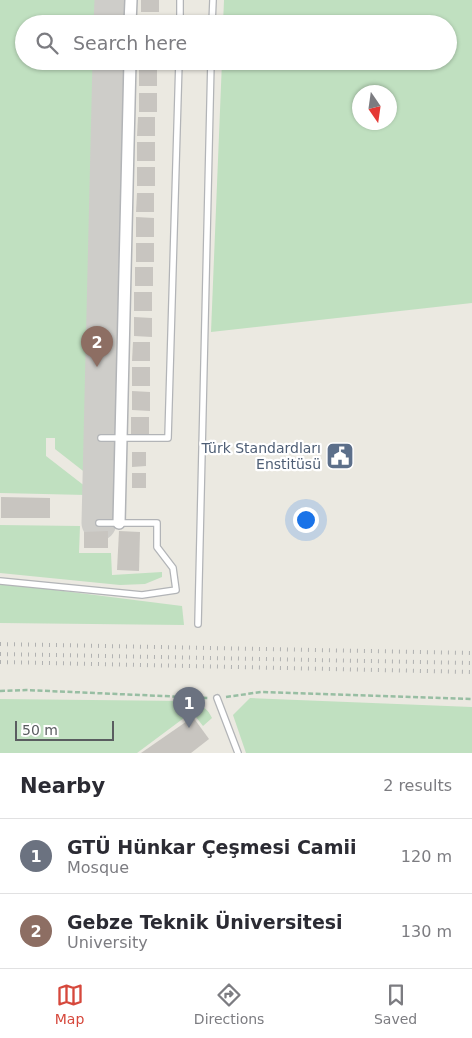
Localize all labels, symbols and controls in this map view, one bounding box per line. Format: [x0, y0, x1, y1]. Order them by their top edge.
search box [15, 15, 457, 70]
icon: search [33, 29, 61, 57]
text: Search here [73, 32, 187, 54]
north arrow [352, 85, 397, 130]
pin: 2 [81, 326, 113, 367]
place label: Türk Standardları Enstitüsü [200, 440, 321, 472]
public building icon: Türk Standardları Enstitüsü [325, 441, 355, 471]
your location [293, 507, 319, 533]
pin: 1 [173, 687, 205, 728]
scale bar [15, 718, 114, 741]
text: 50 m [22, 722, 58, 738]
text: Nearby [20, 774, 105, 798]
text: 2 results [383, 776, 452, 795]
text: GTÜ Hünkar Çeşmesi Camii [67, 836, 357, 858]
text: 1 [30, 847, 42, 866]
text: 120 m [401, 847, 452, 866]
text: Mosque [67, 858, 129, 877]
text: Gebze Teknik Üniversitesi [67, 911, 343, 933]
text: 2 [30, 922, 42, 941]
text: 130 m [401, 922, 452, 941]
text: University [67, 933, 148, 952]
tab: Map [55, 981, 84, 1027]
tab: Directions [194, 981, 264, 1027]
tab: Saved [374, 981, 417, 1027]

